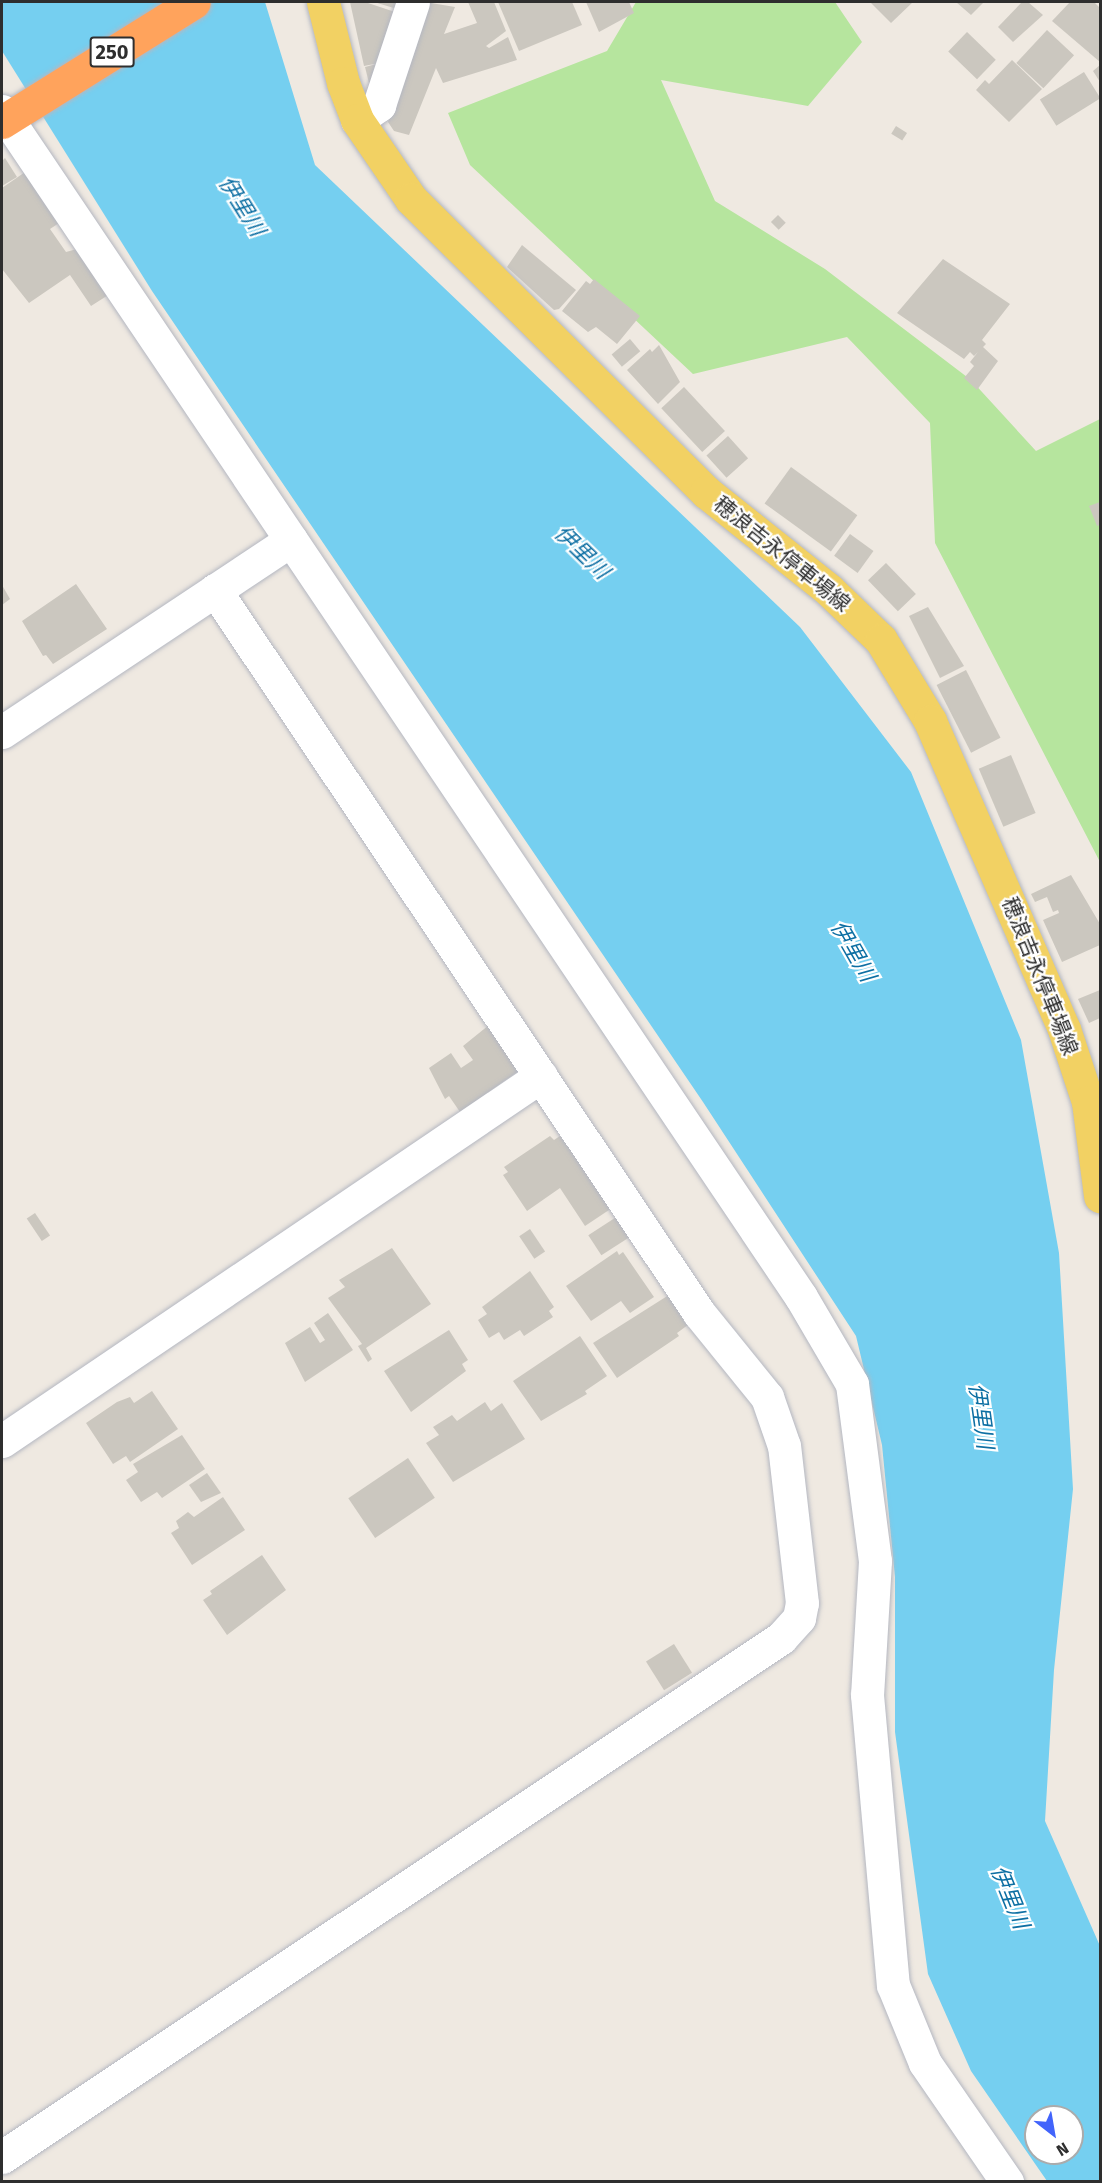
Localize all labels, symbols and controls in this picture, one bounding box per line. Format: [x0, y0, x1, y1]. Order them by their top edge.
road number: 250 [90, 35, 134, 69]
water label: 伊里川 [213, 171, 271, 241]
street label: 穂浪吉永停車場線 [709, 491, 855, 617]
water label: 伊里川 [549, 520, 615, 584]
street label: 穂浪吉永停車場線 [997, 893, 1083, 1059]
water label: 伊里川 [825, 916, 881, 986]
water label: 伊里川 [963, 1381, 999, 1451]
water label: 伊里川 [985, 1861, 1035, 1933]
north arrow [1024, 2105, 1084, 2165]
text: N [1053, 2138, 1072, 2160]

